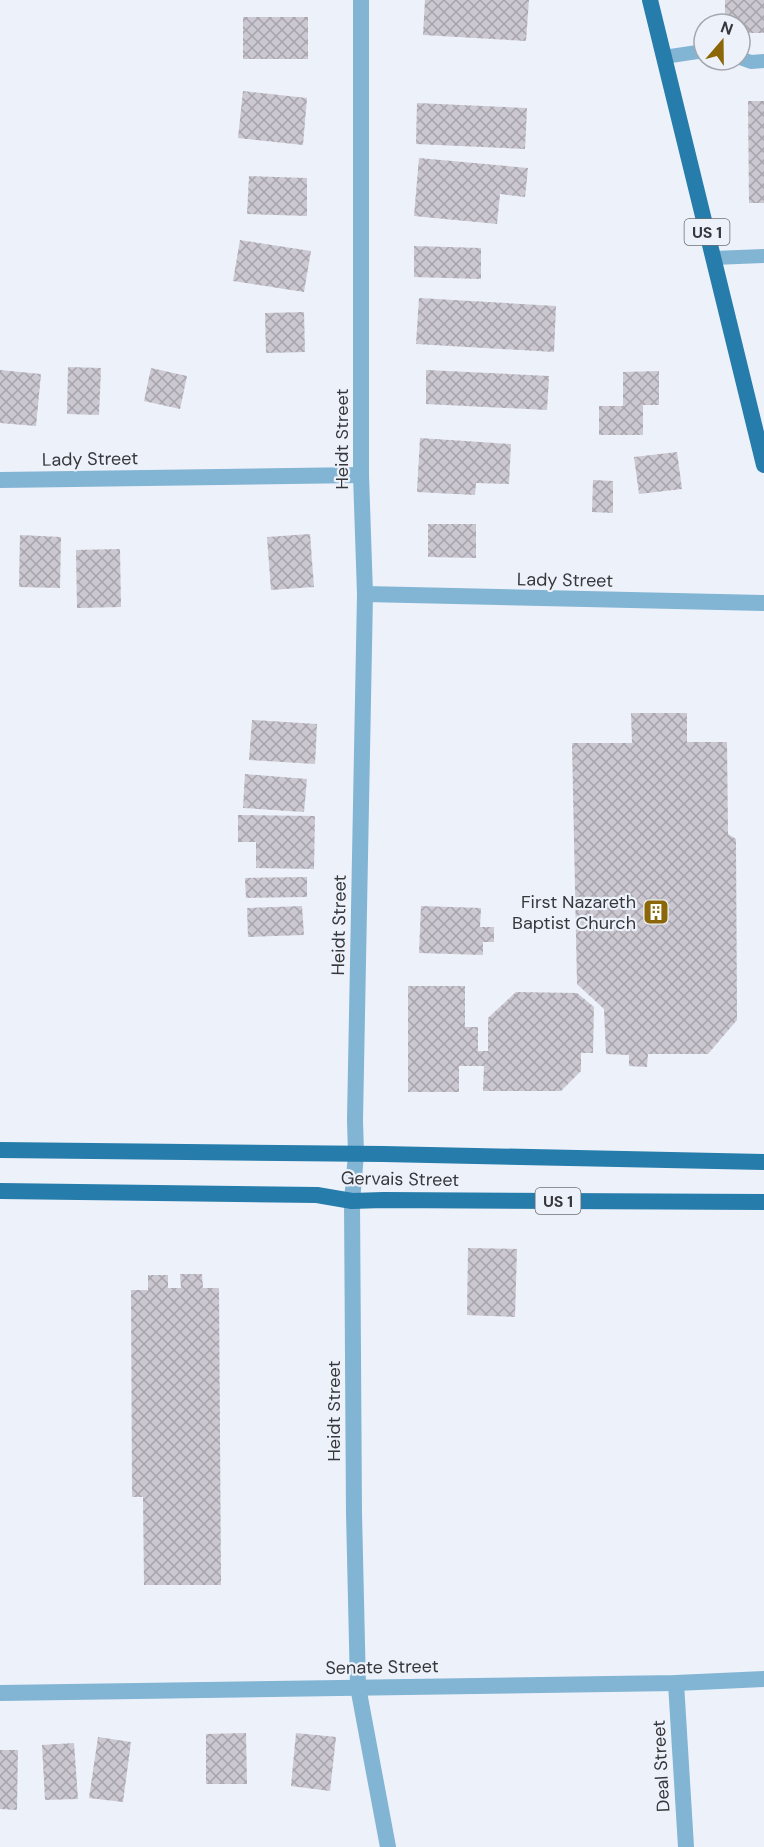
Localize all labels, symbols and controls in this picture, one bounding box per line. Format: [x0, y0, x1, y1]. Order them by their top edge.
north arrow [692, 12, 752, 72]
text: N [718, 17, 736, 40]
road number: US 1 [684, 219, 730, 245]
street label: Heidt Street [330, 389, 354, 489]
street label: Lady Street [42, 446, 138, 472]
street label: Lady Street [517, 567, 613, 593]
street label: Heidt Street [326, 874, 352, 976]
place label: First Nazareth Baptist Church [512, 890, 636, 935]
building icon: First Nazareth Baptist Church [641, 897, 671, 927]
street label: Gervais Street [341, 1166, 459, 1192]
road number: US 1 [536, 1188, 580, 1214]
street label: Heidt Street [322, 1361, 346, 1461]
street label: Senate Street [325, 1654, 439, 1680]
street label: Deal Street [647, 1719, 675, 1813]

